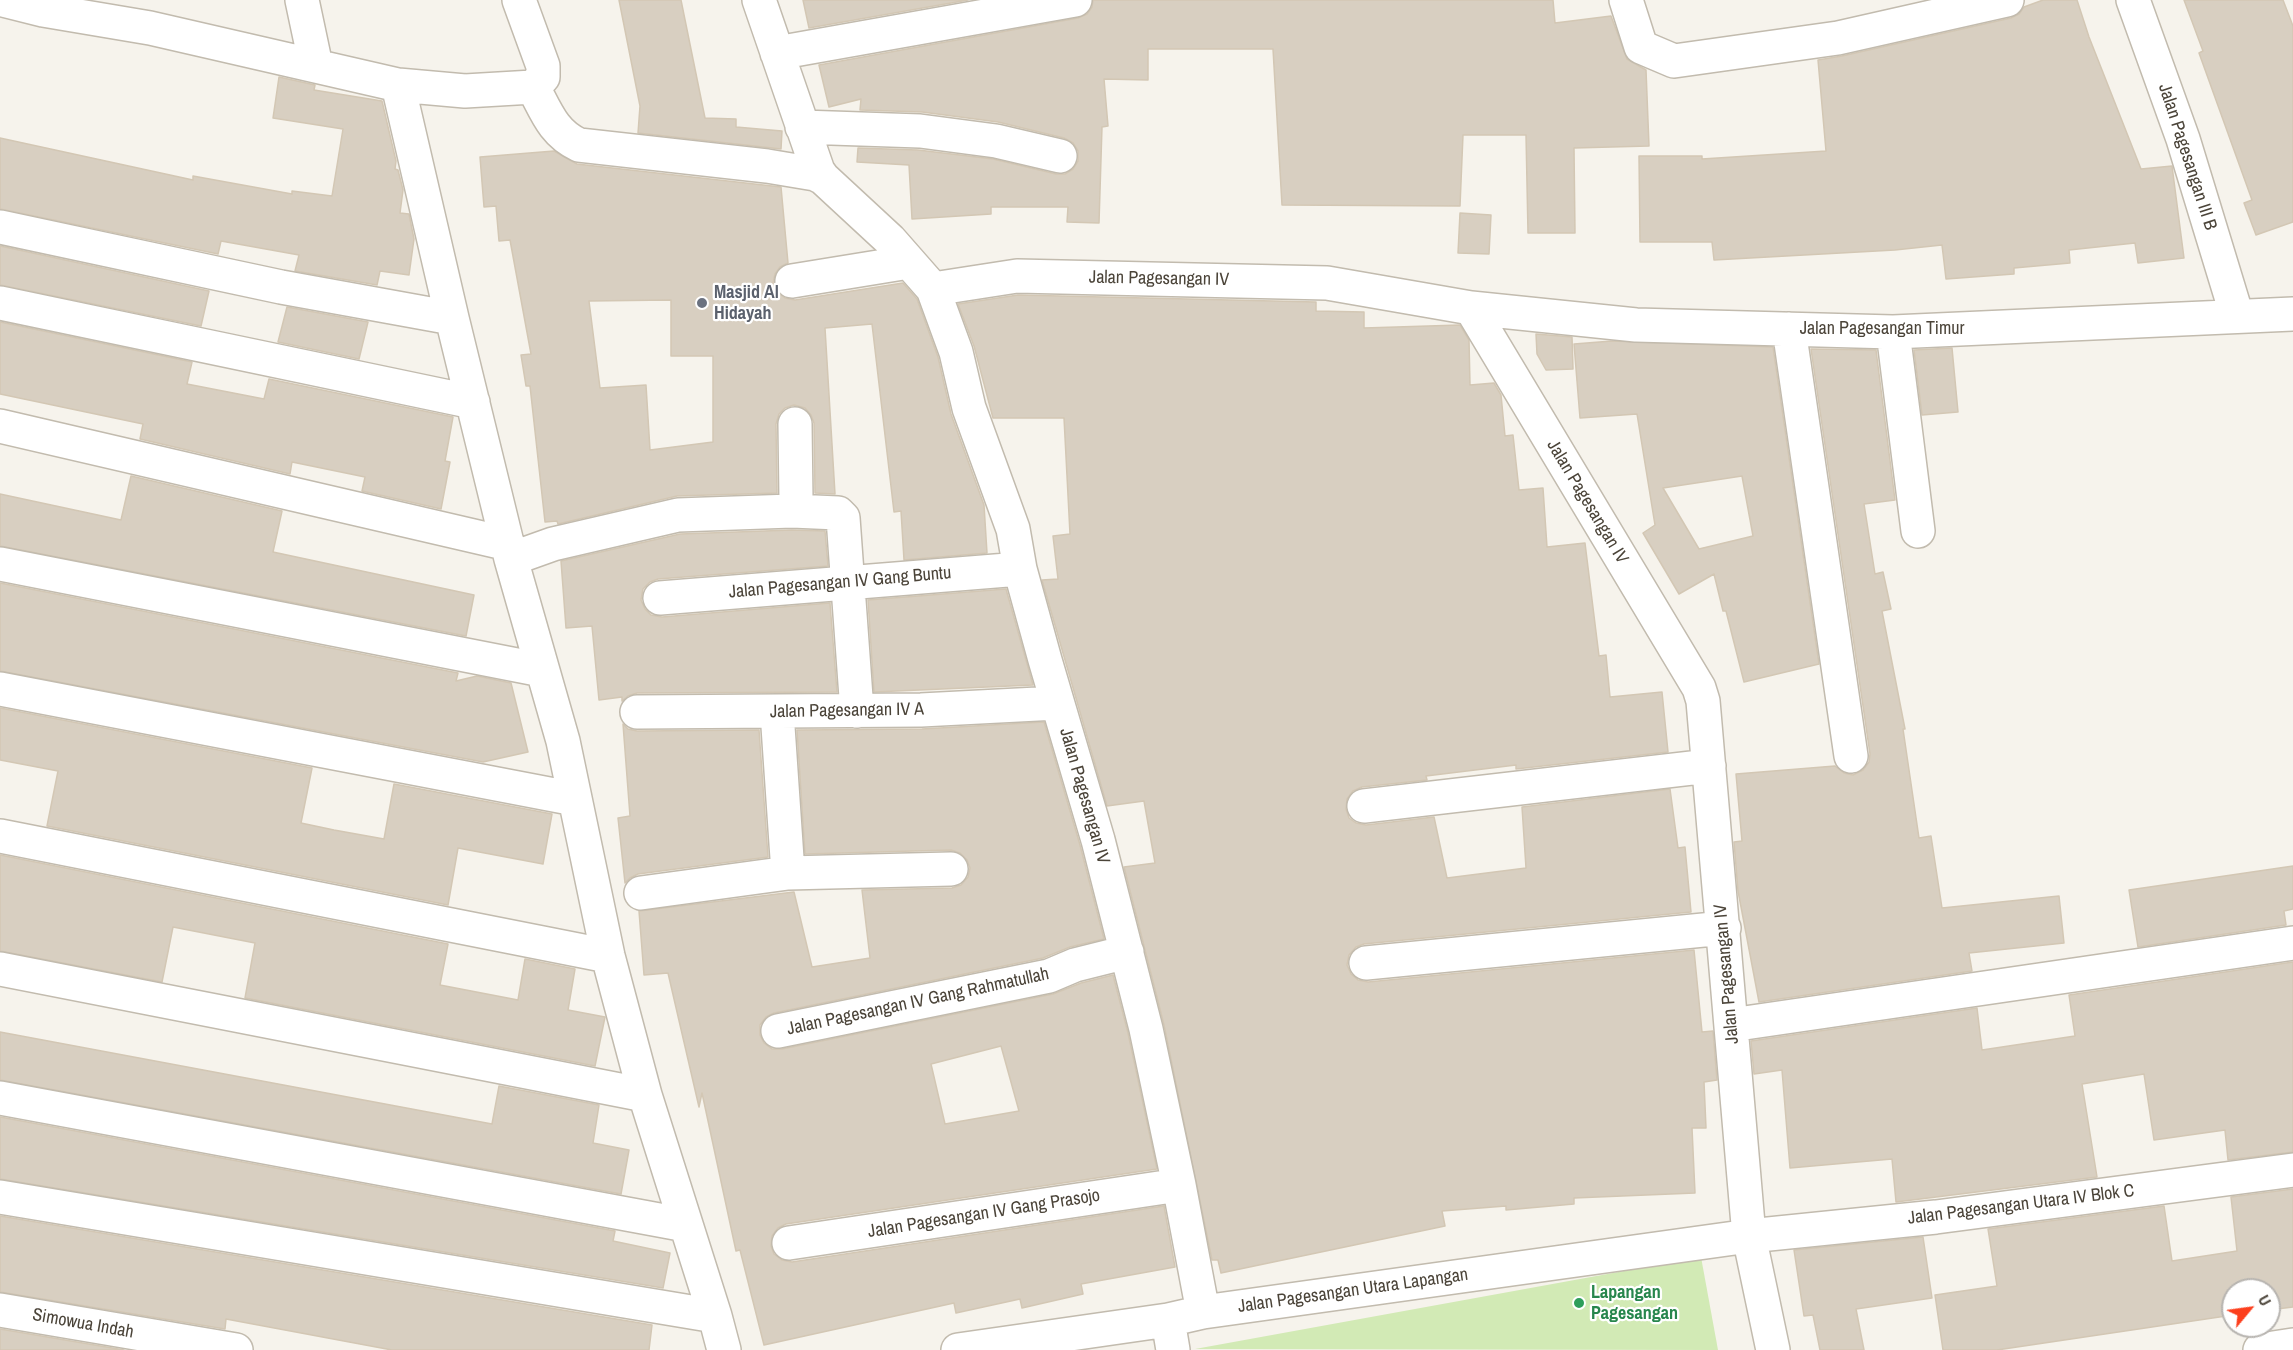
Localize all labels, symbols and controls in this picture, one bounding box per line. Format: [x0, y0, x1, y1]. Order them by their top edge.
street label: Jalan Pagesangan III B [2153, 81, 2221, 233]
street label: Jalan Pagesangan IV [1089, 267, 1229, 291]
place label: Masjid Al Hidayah [714, 282, 779, 324]
marker: Masjid Al Hidayah [695, 296, 709, 310]
street label: Jalan Pagesangan Timur [1800, 318, 1964, 340]
street label: Jalan Pagesangan IV [1542, 436, 1632, 568]
street label: Jalan Pagesangan IV Gang Buntu [728, 563, 952, 603]
street label: Jalan Pagesangan IV A [770, 699, 924, 723]
street label: Jalan Pagesangan IV [1054, 726, 1114, 866]
street label: Jalan Pagesangan IV [1710, 903, 1744, 1045]
street label: Jalan Pagesangan IV Gang Rahmatullah [785, 964, 1051, 1040]
street label: Jalan Pagesangan Utara IV Blok C [1906, 1180, 2136, 1230]
street label: Jalan Pagesangan IV Gang Prasojo [866, 1185, 1102, 1243]
street label: Jalan Pagesangan Utara Lapangan [1237, 1264, 1469, 1318]
north arrow [2221, 1278, 2281, 1338]
place label: Lapangan Pagesangan [1591, 1282, 1678, 1324]
text: U [2253, 1291, 2277, 1310]
marker: Lapangan Pagesangan [1572, 1296, 1586, 1310]
street label: Simowua Indah [31, 1304, 135, 1344]

